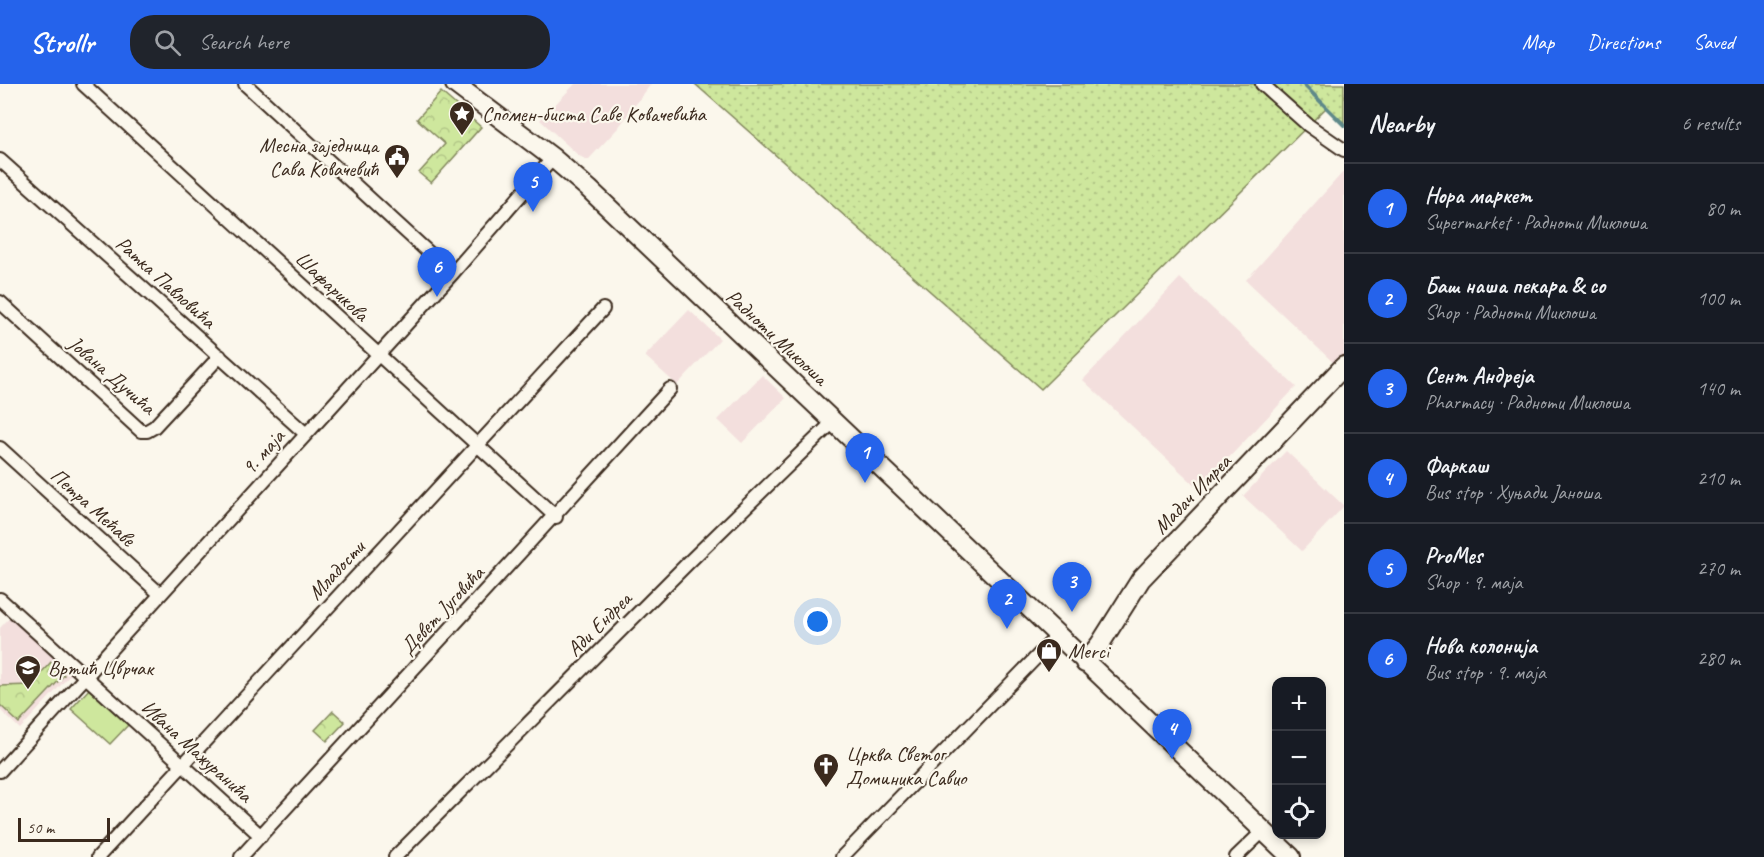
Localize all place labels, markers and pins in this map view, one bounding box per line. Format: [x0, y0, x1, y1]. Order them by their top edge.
place icon: Спомен-биста Саве Ковачевића [447, 99, 477, 137]
place label: Спомен-биста Саве Ковачевића [482, 101, 708, 127]
place label: Месна заједница Сава Ковачевић [259, 132, 380, 182]
public building icon: Месна заједница Сава Ковачевић [382, 142, 412, 180]
pin: 5 [514, 162, 552, 212]
pin: 6 [418, 248, 456, 297]
pin: 1 [846, 434, 884, 483]
pin: 3 [1052, 562, 1092, 612]
pin: 2 [988, 580, 1026, 629]
shop icon: Merci [1034, 636, 1064, 674]
place label: Merci [1068, 638, 1112, 664]
school or university icon: Вртић Цврчак [13, 653, 43, 691]
place label: Вртић Цврчак [48, 655, 155, 681]
pin: 4 [1152, 710, 1192, 759]
place label: Црква Светог Доминика Савио [846, 741, 968, 791]
church icon: Црква Светог Доминика Савио [811, 751, 841, 789]

